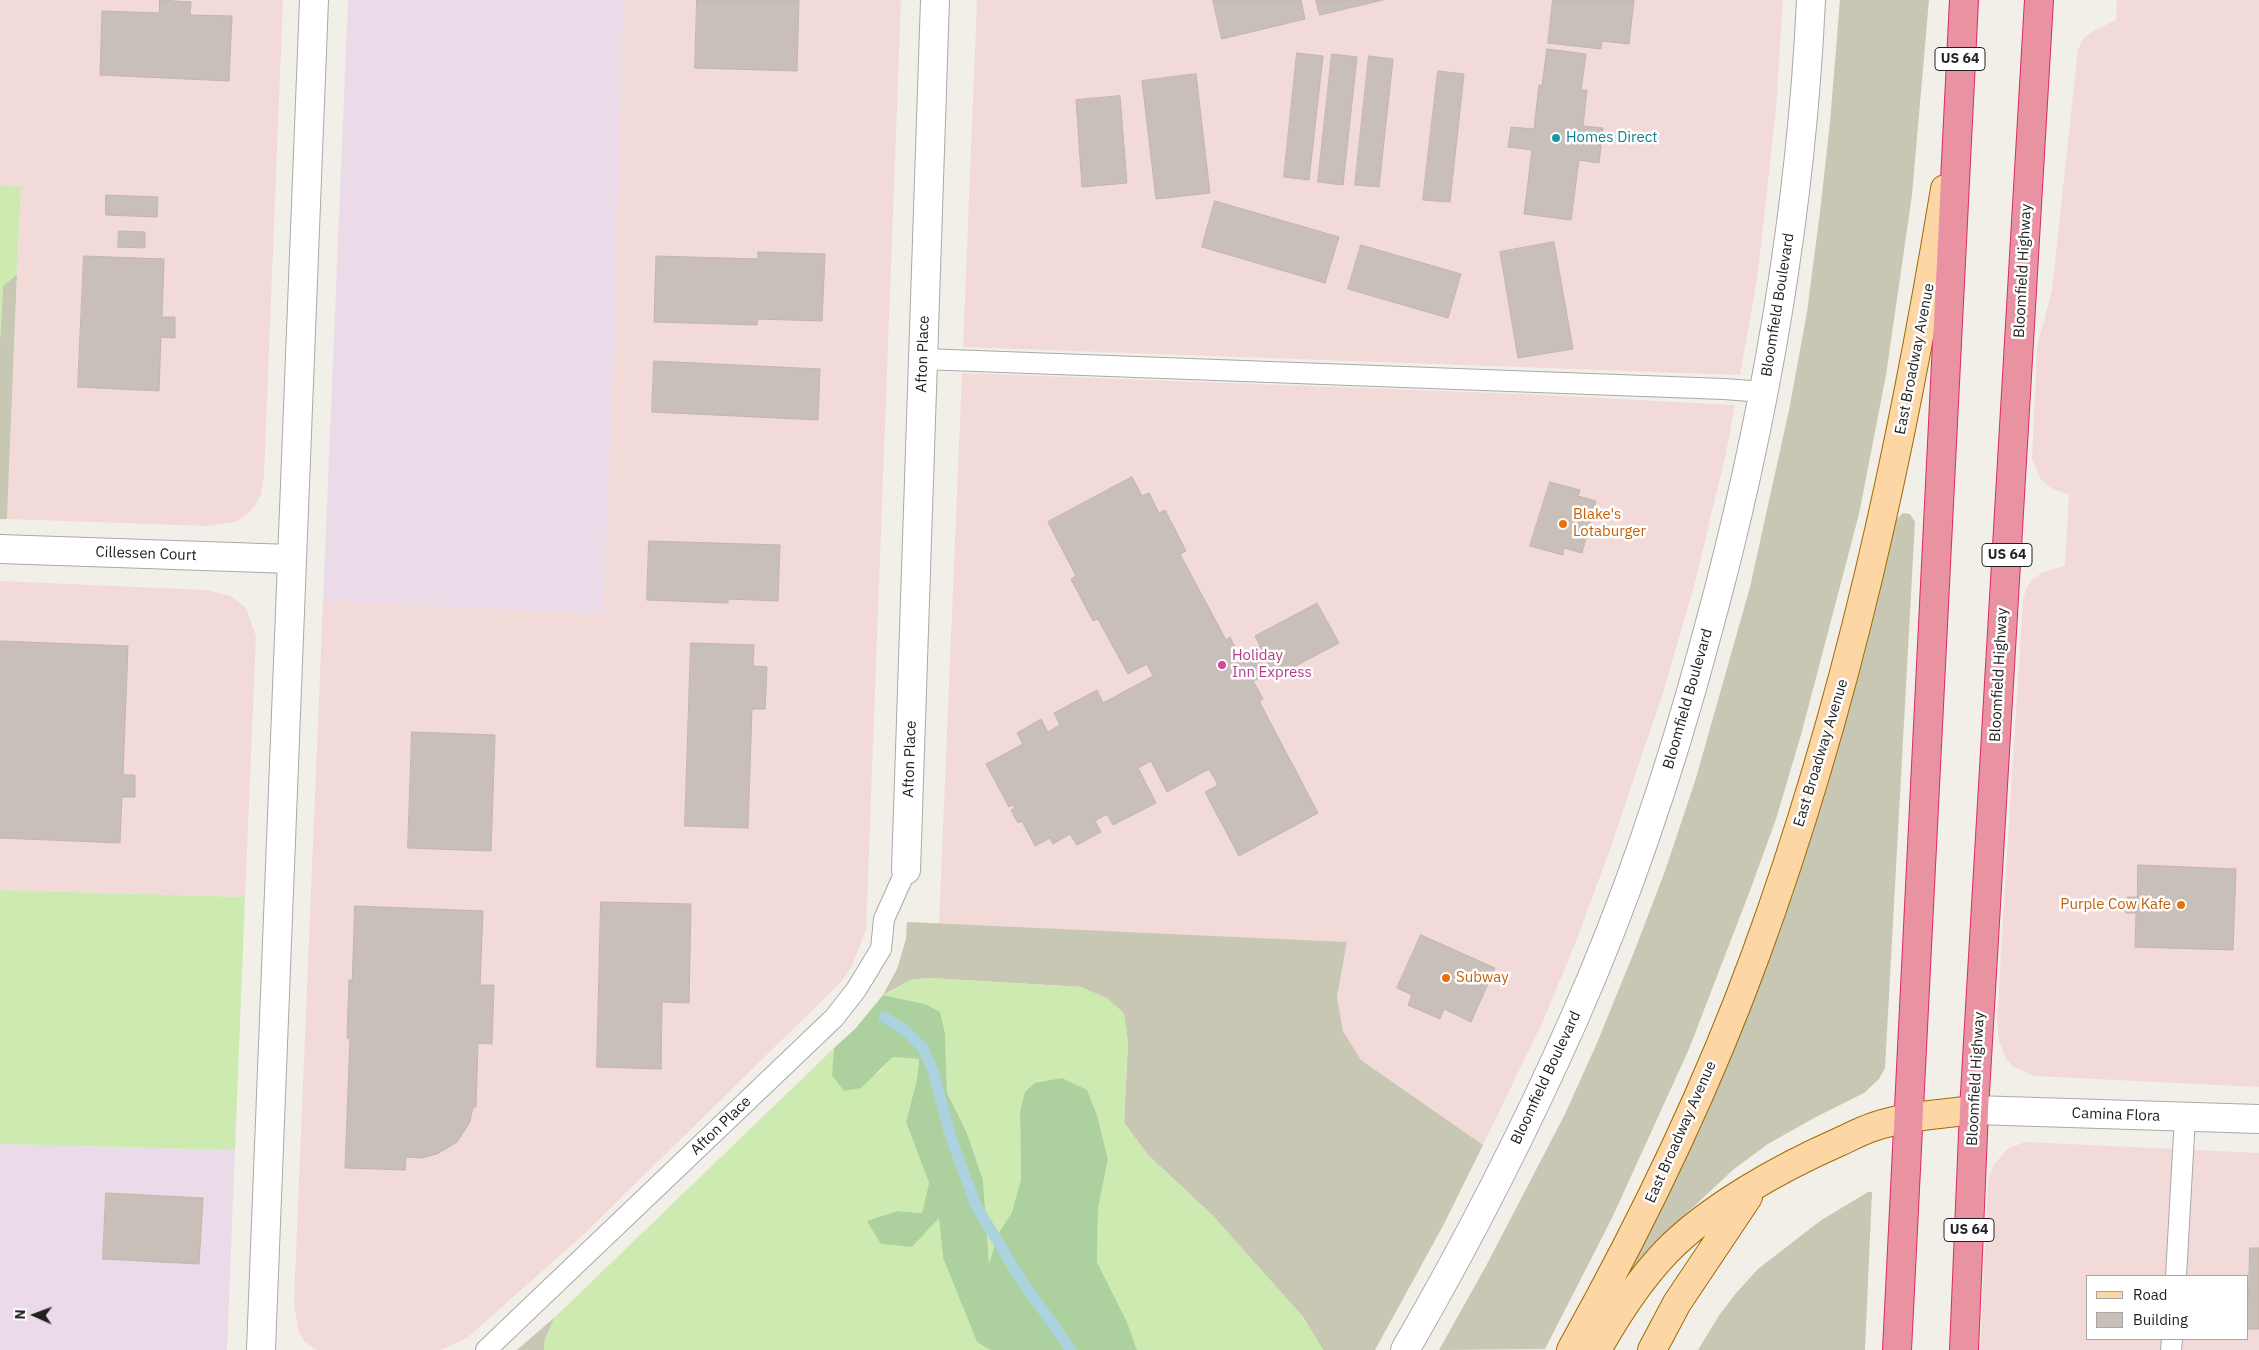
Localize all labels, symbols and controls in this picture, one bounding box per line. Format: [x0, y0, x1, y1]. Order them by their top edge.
road number: US 64 [1935, 48, 1985, 70]
place label: Homes Direct [1566, 129, 1657, 147]
marker: Homes Direct [1550, 132, 1562, 144]
street label: Bloomfield Highway [2010, 203, 2036, 339]
street label: Bloomfield Boulevard [1758, 232, 1798, 378]
street label: East Broadway Avenue [1892, 282, 1938, 436]
street label: Afton Place [913, 315, 933, 393]
place label: Blake's Lotaburger [1573, 506, 1646, 541]
marker: Blake's Lotaburger [1557, 518, 1569, 530]
street label: Cillessen Court [95, 543, 197, 565]
road number: US 64 [1982, 544, 2032, 566]
street label: Bloomfield Highway [1986, 607, 2012, 743]
street label: Bloomfield Boulevard [1659, 627, 1717, 771]
place label: Holiday Inn Express [1232, 647, 1312, 682]
marker: Holiday Inn Express [1216, 659, 1228, 671]
street label: East Broadway Avenue [1790, 677, 1852, 829]
street label: Afton Place [900, 720, 920, 798]
place label: Purple Cow Kafe [2060, 896, 2171, 914]
marker: Purple Cow Kafe [2175, 899, 2187, 911]
place label: Subway [1456, 969, 1509, 987]
marker: Subway [1440, 972, 1452, 984]
street label: Bloomfield Boulevard [1507, 1008, 1585, 1148]
street label: Bloomfield Highway [1963, 1011, 1989, 1147]
street label: East Broadway Avenue [1642, 1058, 1720, 1206]
street label: Afton Place [687, 1093, 755, 1159]
street label: Camina Flora [2071, 1104, 2161, 1126]
road number: US 64 [1944, 1218, 1994, 1242]
legend [2086, 1275, 2249, 1340]
text: Road [2133, 1285, 2168, 1304]
north arrow [10, 1290, 60, 1340]
text: N [11, 1309, 29, 1320]
text: Building [2133, 1310, 2188, 1329]

